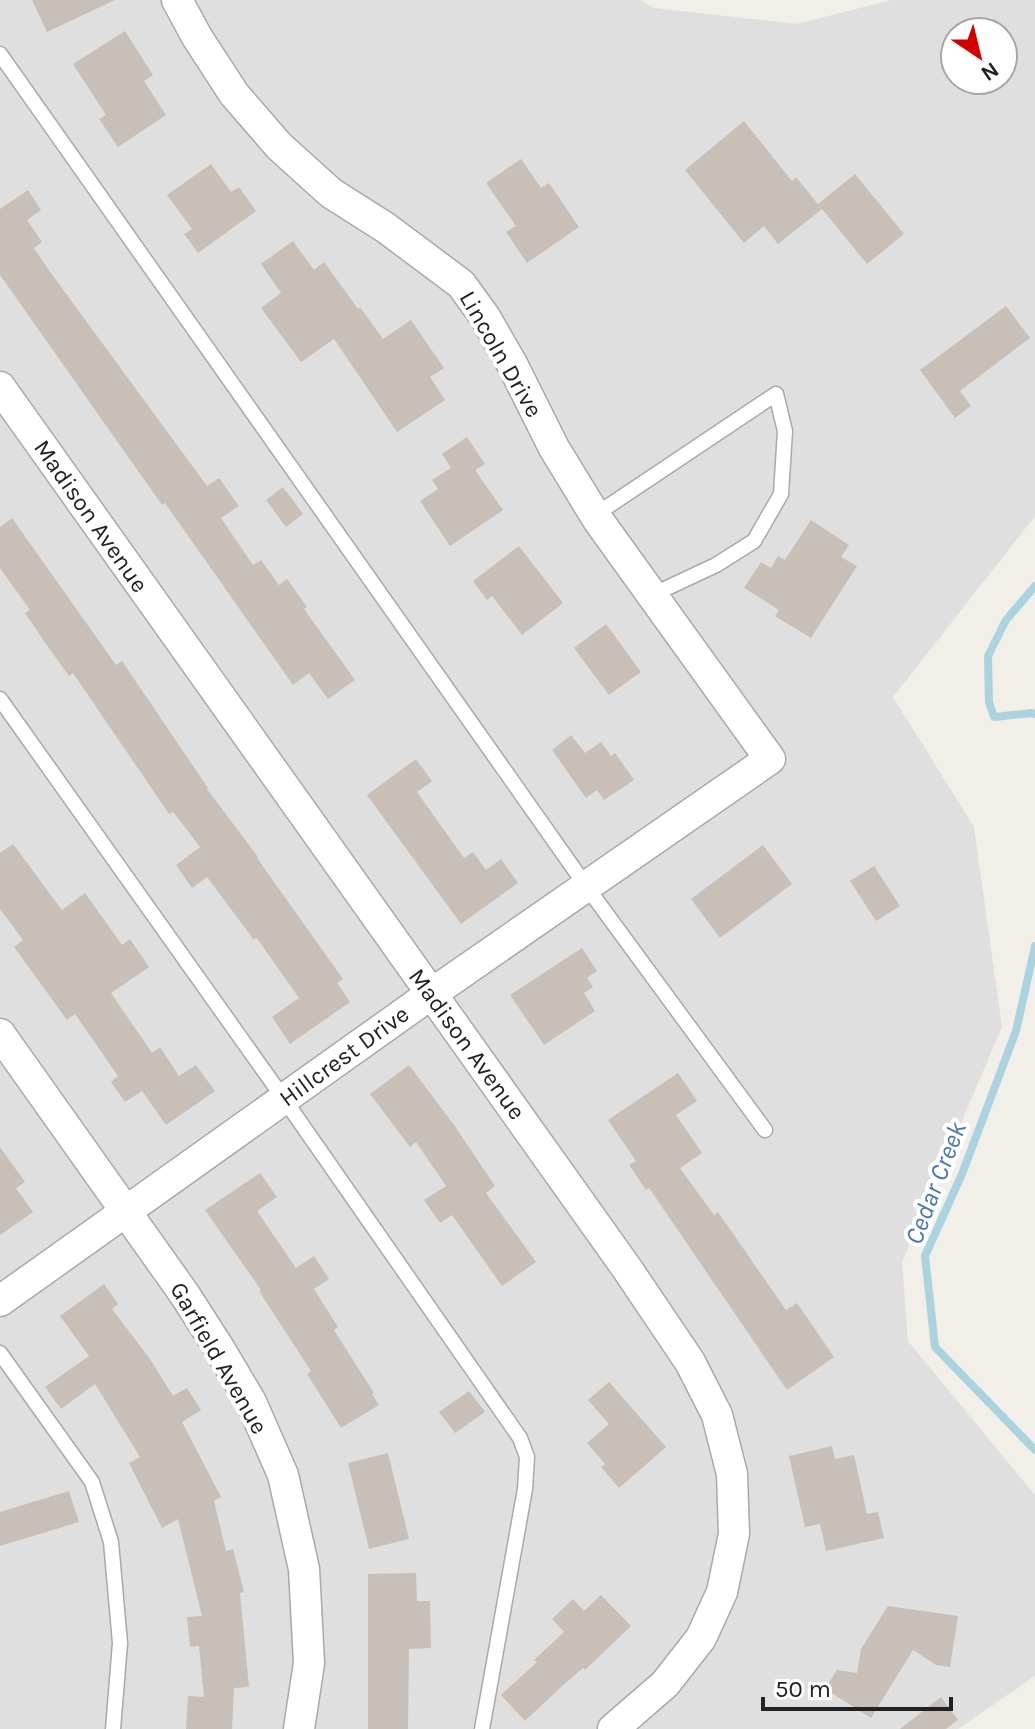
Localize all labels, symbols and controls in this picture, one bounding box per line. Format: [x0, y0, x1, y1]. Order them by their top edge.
north arrow [939, 16, 1019, 96]
text: N [976, 56, 1004, 87]
street label: Lincoln Drive [454, 286, 548, 422]
street label: Madison Avenue [28, 434, 154, 598]
street label: Madison Avenue [403, 963, 531, 1125]
street label: Hillcrest Drive [274, 1000, 414, 1112]
water label: Cedar Creek [898, 1117, 973, 1249]
street label: Garfield Avenue [164, 1277, 274, 1439]
scale bar [763, 1661, 951, 1711]
text: 50 m [775, 1675, 831, 1703]

